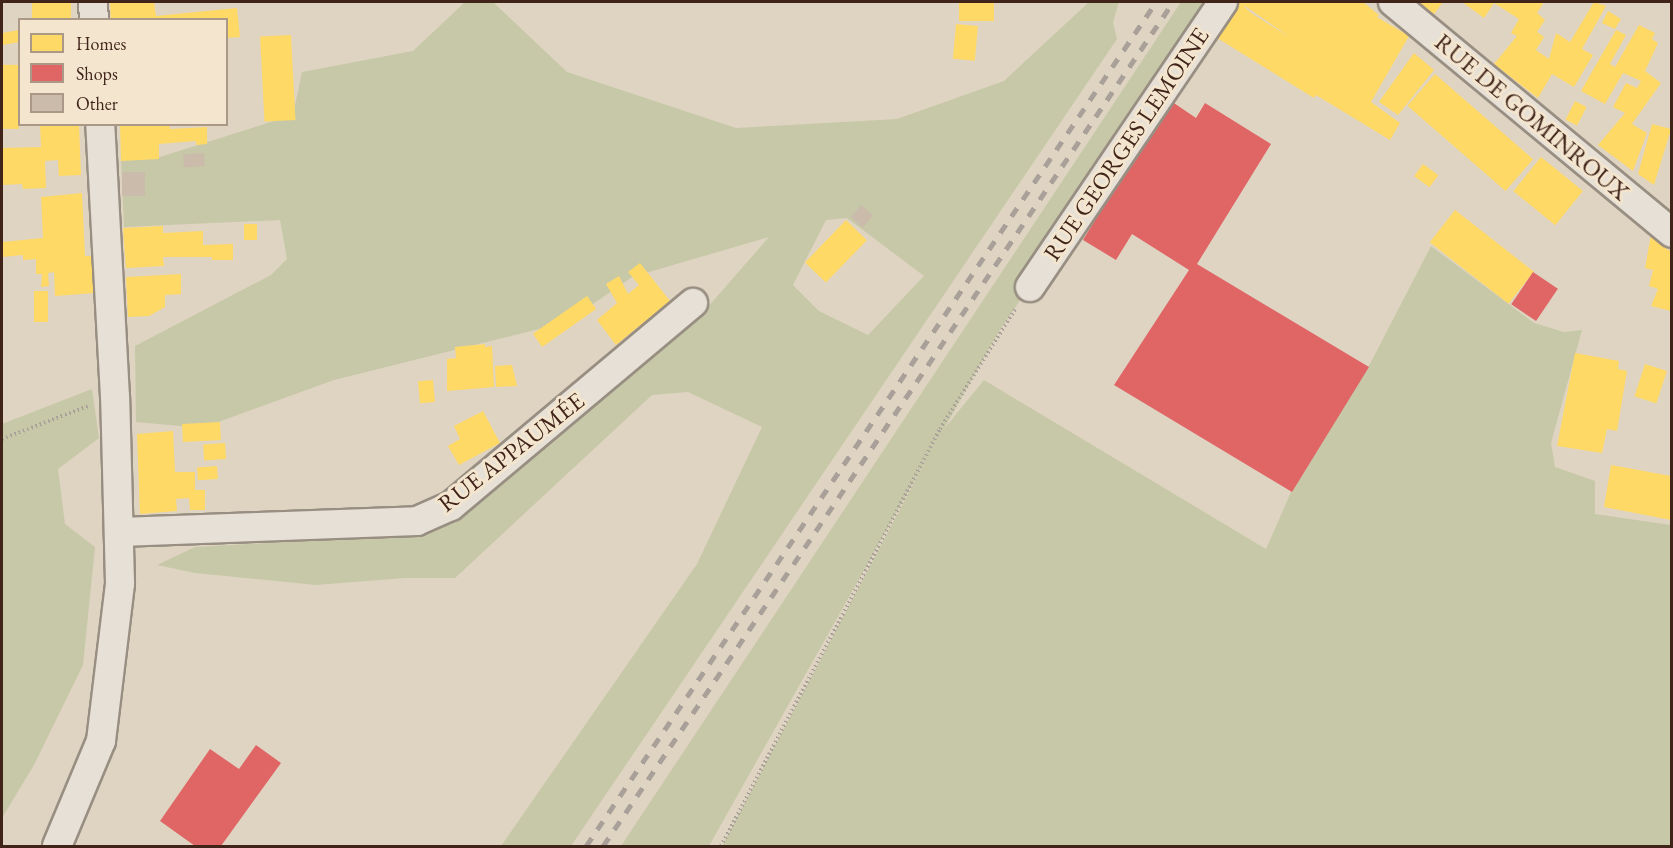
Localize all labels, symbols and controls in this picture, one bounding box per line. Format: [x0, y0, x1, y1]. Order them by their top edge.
legend [18, 18, 228, 126]
street label: RUE GEORGES LEMOINE [1037, 22, 1215, 266]
street label: RUE DE GOMINROUX [1429, 27, 1635, 207]
text: Homes [76, 32, 126, 55]
text: Shops [76, 62, 118, 85]
text: Other [76, 92, 118, 115]
street label: RUE APPAUMÉE [432, 386, 590, 518]

